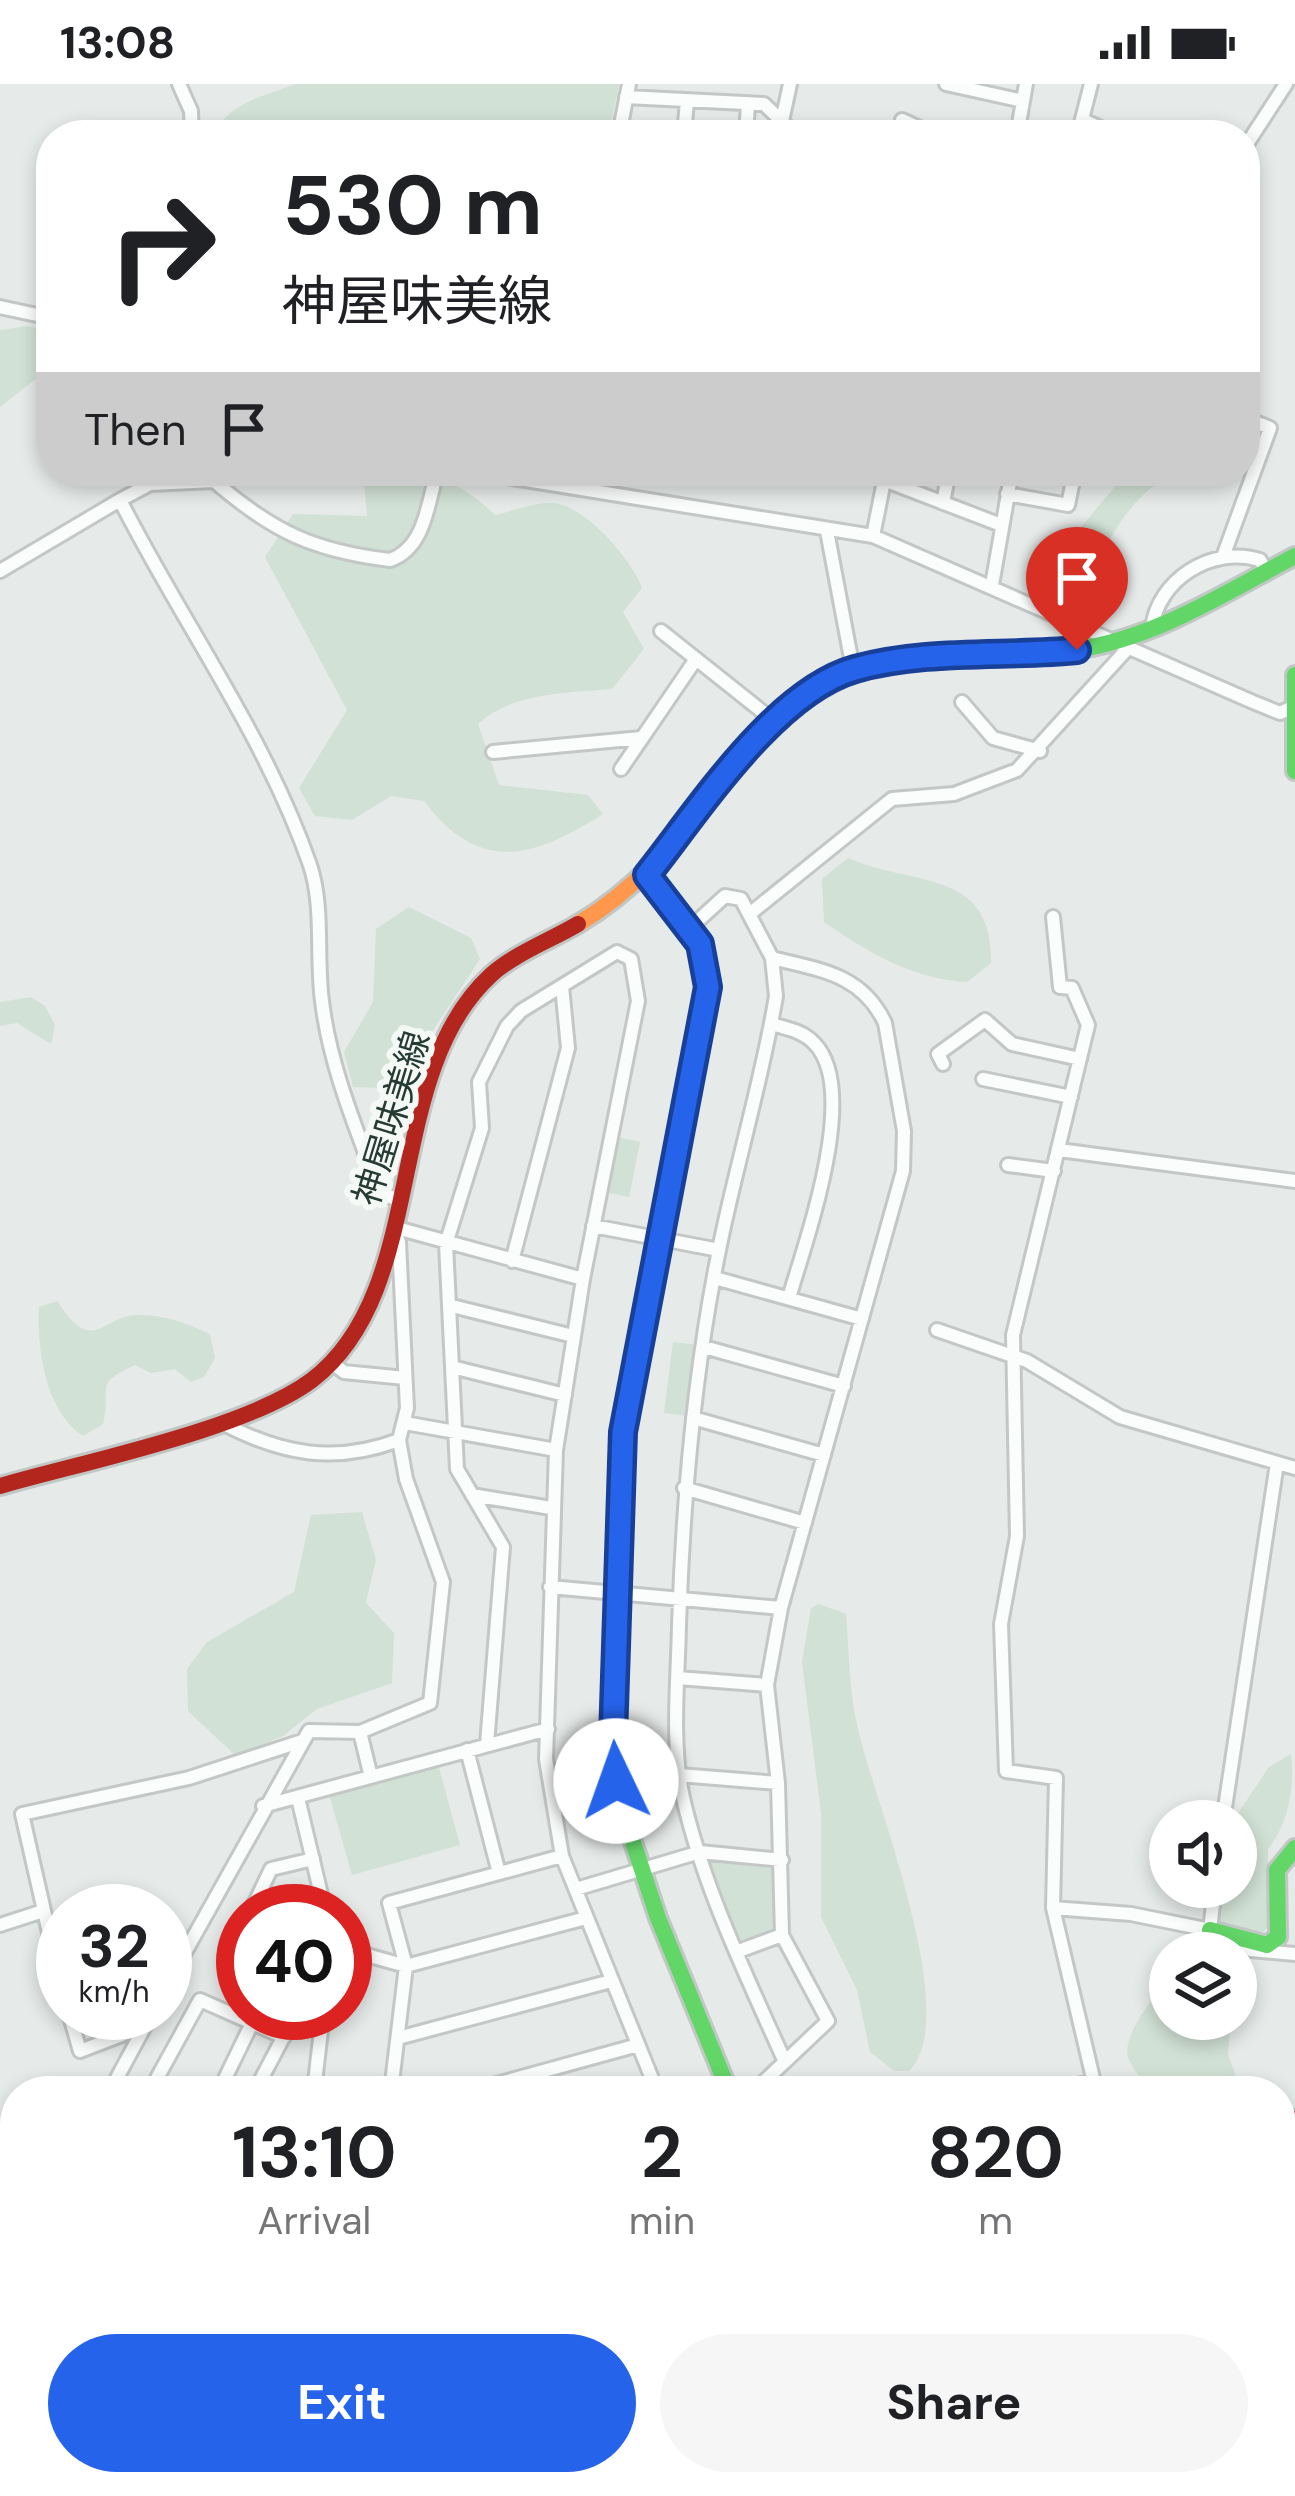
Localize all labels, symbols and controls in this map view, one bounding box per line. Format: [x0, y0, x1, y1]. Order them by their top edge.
text: 13:08 [60, 13, 175, 72]
text: 530 m [282, 151, 543, 260]
icon: right [84, 168, 240, 324]
text: 神屋味美線 [282, 266, 552, 337]
icon: arrive [211, 396, 277, 462]
text: Then [84, 400, 187, 459]
pin [1026, 527, 1128, 650]
icon: arrive [1044, 545, 1110, 611]
street label: 神屋味美線 [343, 1025, 440, 1211]
position arrow [553, 1718, 679, 1844]
map controls [1149, 1800, 1257, 2040]
button: sound [1149, 1800, 1257, 1908]
speed limit sign: 40 [216, 1884, 372, 2040]
text: 32 [79, 1907, 149, 1986]
button: layers [1149, 1932, 1257, 2040]
text: km/h [79, 1972, 149, 2011]
text: 13:10 [232, 2106, 397, 2199]
text: 2 [641, 2106, 683, 2199]
text: 820 [927, 2106, 1064, 2199]
text: Arrival [258, 2195, 371, 2246]
text: min [629, 2195, 695, 2246]
text: m [978, 2195, 1013, 2246]
button: Exit [48, 2334, 636, 2472]
button: Share [660, 2334, 1248, 2472]

